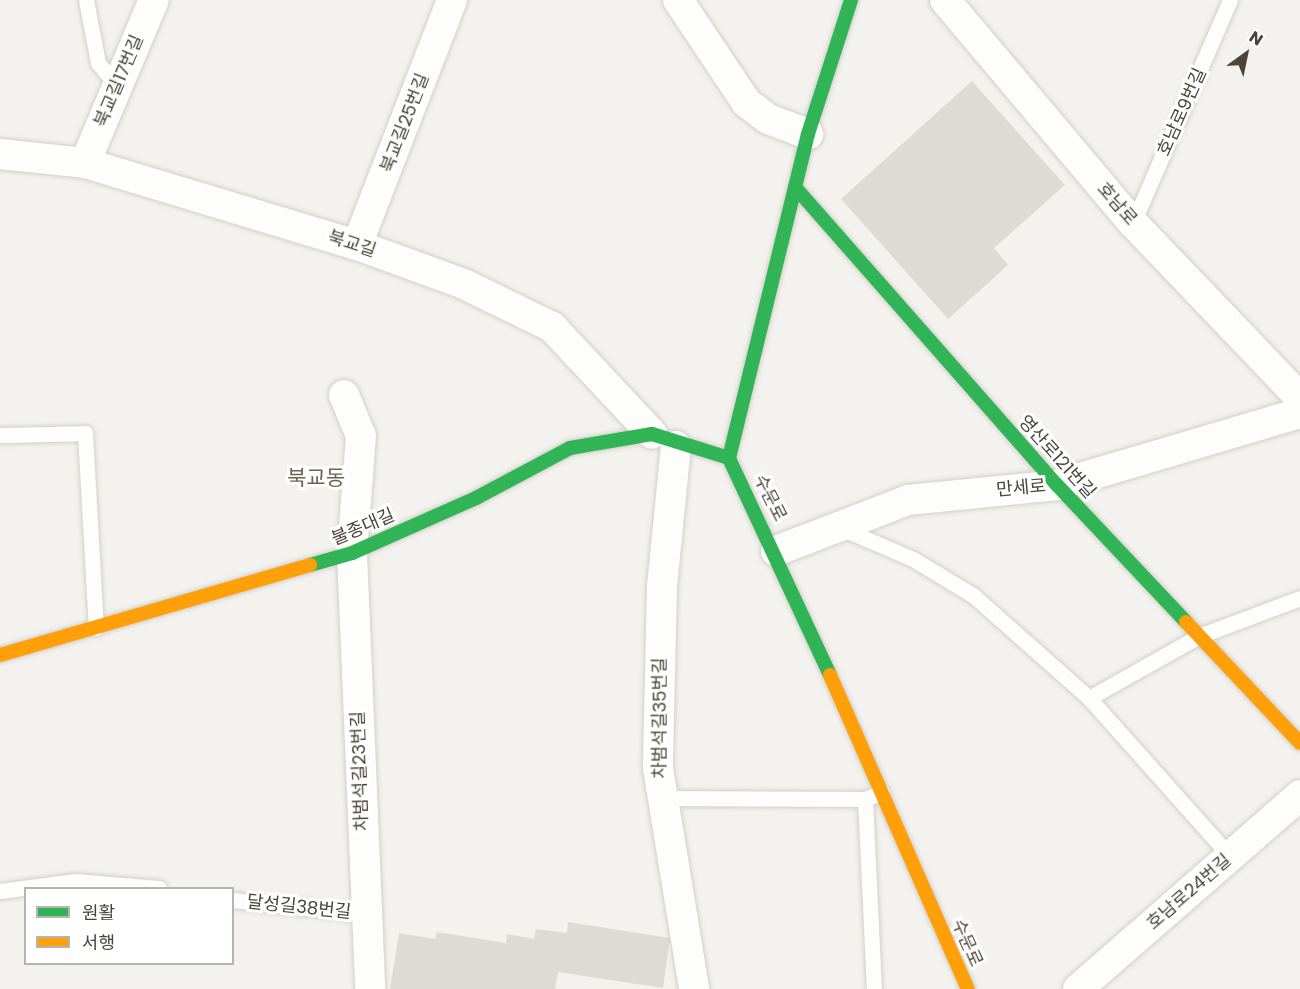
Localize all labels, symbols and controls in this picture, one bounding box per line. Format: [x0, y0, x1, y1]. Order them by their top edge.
north arrow [1216, 24, 1276, 84]
text: N [1245, 26, 1267, 51]
street label: 북교길17번길 [90, 31, 148, 131]
street label: 호남로9번길 [1153, 65, 1211, 159]
street label: 북교길25번길 [376, 70, 434, 176]
street label: 호남로 [1093, 178, 1141, 230]
street label: 북교길 [325, 226, 379, 262]
street label: 영산로121번길 [1014, 411, 1100, 503]
district label: 북교동 [287, 465, 345, 491]
street label: 수문로 [749, 471, 791, 525]
street label: 만세로 [995, 475, 1047, 501]
street label: 불종대길 [328, 504, 398, 550]
street label: 차범석길35번길 [649, 657, 671, 779]
street label: 차범석길23번길 [347, 711, 373, 831]
street label: 호남로24번길 [1142, 850, 1236, 934]
legend [24, 887, 234, 965]
street label: 달성길38번길 [246, 891, 352, 923]
text: 원활 [82, 900, 115, 925]
street label: 수문로 [947, 916, 987, 970]
text: 서행 [82, 930, 115, 955]

